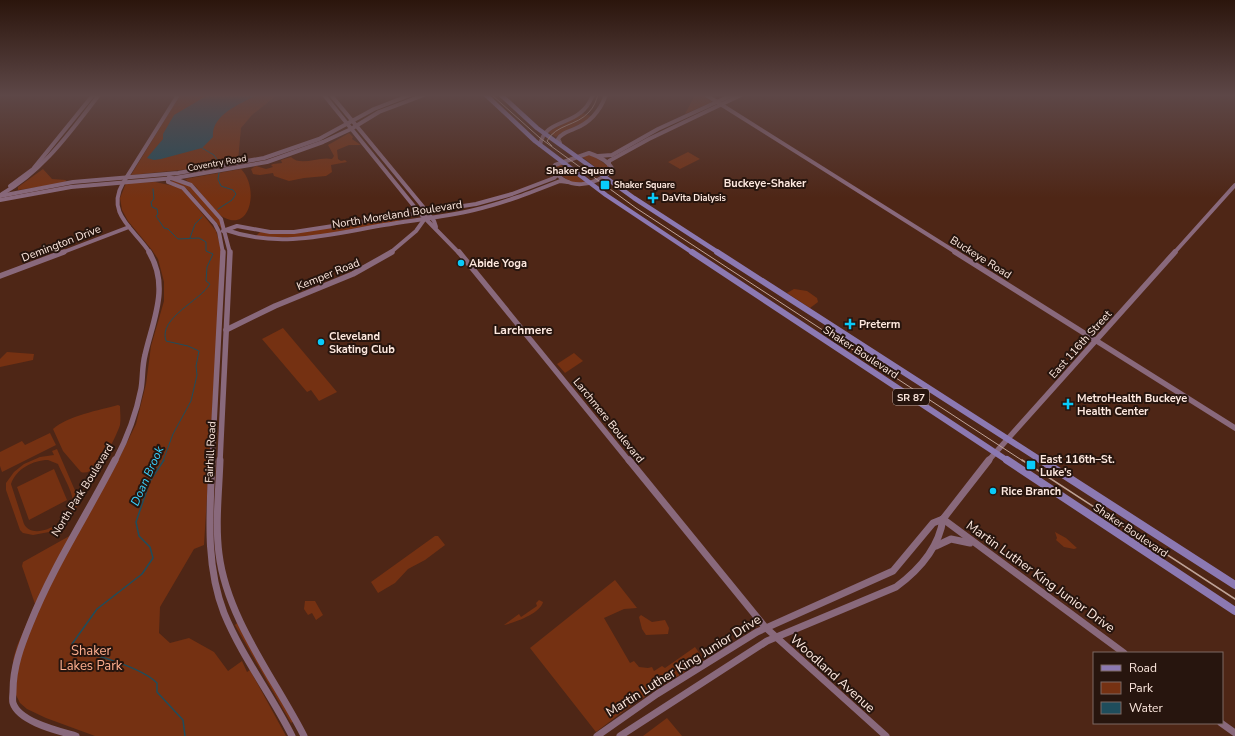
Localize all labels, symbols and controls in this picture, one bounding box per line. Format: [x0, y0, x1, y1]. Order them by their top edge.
street label: Coventry Road [187, 152, 247, 174]
district label: Shaker Square [546, 164, 614, 178]
district label: Buckeye-Shaker [724, 176, 807, 191]
marker: Shaker Square [599, 179, 611, 191]
place label: Shaker Square [614, 179, 675, 191]
marker: DaVita Dialysis [647, 192, 659, 204]
place label: DaVita Dialysis [662, 192, 726, 204]
street label: North Moreland Boulevard [331, 197, 463, 232]
street label: Demington Drive [19, 221, 103, 265]
street label: Buckeye Road [947, 233, 1014, 282]
street label: Kemper Road [294, 255, 362, 294]
place label: Abide Yoga [469, 256, 527, 271]
marker: Abide Yoga [456, 258, 466, 268]
street label: East 116th Street [1046, 307, 1115, 382]
place label: Preterm [859, 317, 900, 332]
marker: Preterm [844, 318, 856, 330]
district label: Larchmere [494, 322, 553, 338]
street label: Shaker Boulevard [820, 322, 901, 382]
place label: Cleveland Skating Club [329, 329, 395, 357]
marker: Cleveland Skating Club [316, 337, 326, 347]
street label: Larchmere Boulevard [570, 375, 648, 466]
road number: SR 87 [893, 389, 929, 405]
place label: MetroHealth Buckeye Health Center [1077, 391, 1187, 419]
marker: MetroHealth Buckeye Health Center [1062, 398, 1074, 410]
street label: Fairhill Road [201, 421, 220, 483]
street label: North Park Boulevard [48, 441, 117, 539]
water label: Doan Brook [127, 443, 168, 508]
place label: East 116th–St. Luke’s [1040, 452, 1115, 480]
marker: East 116th–St. Luke’s [1025, 459, 1037, 471]
place label: Rice Branch [1001, 484, 1061, 499]
marker: Rice Branch [988, 486, 998, 496]
street label: Shaker Boulevard [1090, 500, 1171, 561]
street label: Martin Luther King Junior Drive [962, 517, 1118, 637]
street label: Martin Luther King Junior Drive [603, 611, 765, 721]
street label: Woodland Avenue [786, 631, 879, 717]
park label: Shaker Lakes Park [60, 642, 123, 675]
legend [1093, 652, 1223, 724]
text: Road [1129, 660, 1157, 676]
text: Park [1129, 680, 1154, 696]
text: Water [1129, 700, 1163, 716]

